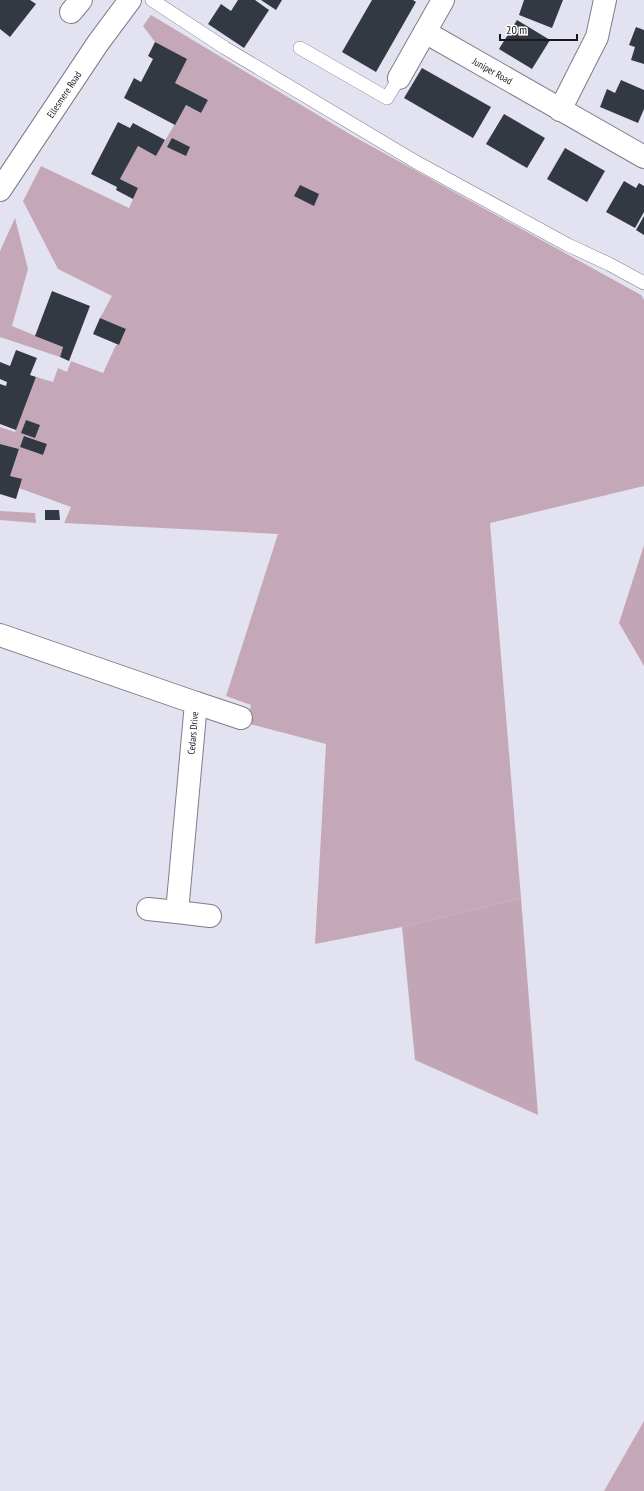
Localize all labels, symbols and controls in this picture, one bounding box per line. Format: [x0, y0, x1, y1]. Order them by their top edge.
scale bar [500, 16, 577, 42]
text: 20 m [506, 22, 527, 37]
street label: Juniper Road [470, 54, 515, 87]
street label: Ellesmere Road [44, 69, 84, 120]
street label: Cedars Drive [185, 711, 201, 755]

